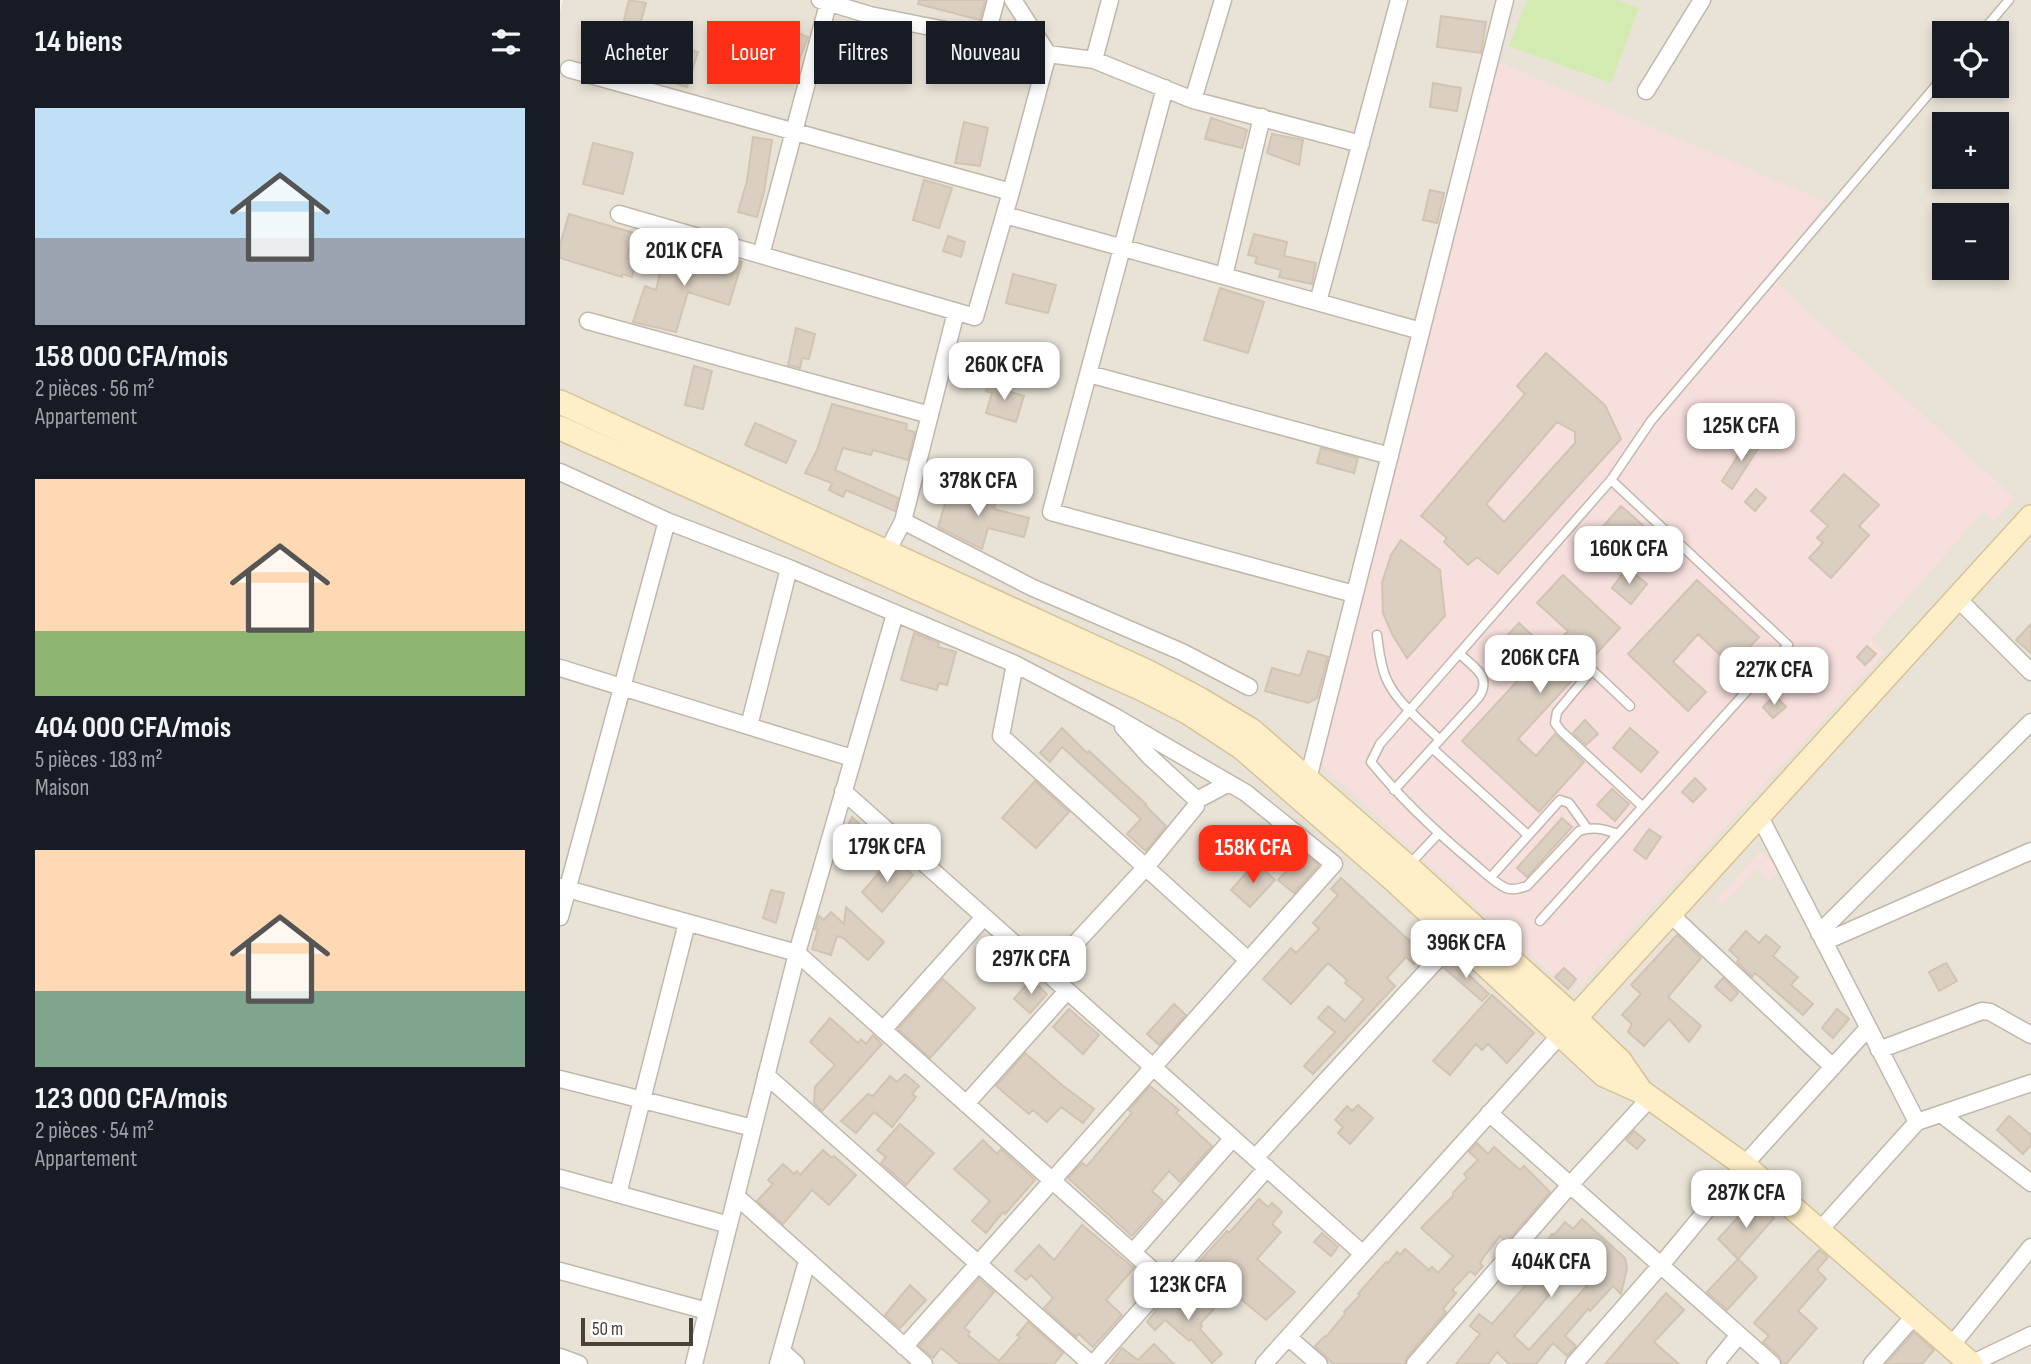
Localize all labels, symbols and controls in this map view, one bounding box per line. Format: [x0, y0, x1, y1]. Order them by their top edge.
chip: Acheter [581, 21, 693, 84]
chip: Louer [707, 21, 800, 84]
chip: Filtres [814, 21, 912, 84]
chip: Nouveau [926, 21, 1045, 84]
map controls [1932, 21, 2009, 280]
button: locate [1932, 21, 2009, 98]
icon: filters [487, 23, 525, 61]
text: 14 biens [35, 24, 122, 60]
button: + [1932, 112, 2009, 189]
icon: home [217, 154, 343, 280]
button: − [1932, 203, 2009, 280]
pin: 201K CFA [612, 229, 756, 288]
text: 201K CFA [646, 237, 722, 265]
text: 158 000 CFA/mois [35, 339, 228, 375]
pin: 260K CFA [932, 342, 1076, 402]
text: 260K CFA [965, 351, 1043, 379]
text: 2 pièces · 56 m² [35, 375, 155, 403]
text: Appartement [35, 403, 137, 431]
pin: 125K CFA [1669, 404, 1813, 463]
text: 125K CFA [1703, 412, 1779, 440]
pin: 378K CFA [906, 458, 1050, 518]
text: 378K CFA [939, 467, 1017, 495]
icon: home [217, 525, 343, 651]
pin: 160K CFA [1557, 526, 1701, 586]
text: 160K CFA [1590, 535, 1668, 563]
pin: 206K CFA [1468, 636, 1612, 695]
text: 206K CFA [1501, 644, 1579, 672]
pin: 227K CFA [1702, 648, 1846, 707]
text: 227K CFA [1735, 656, 1813, 684]
text: 404 000 CFA/mois [35, 710, 231, 746]
text: 5 pièces · 183 m² [35, 746, 163, 774]
text: Maison [35, 774, 89, 802]
pin: 179K CFA [815, 824, 959, 884]
pin: 158K CFA [1181, 826, 1325, 885]
text: 179K CFA [849, 833, 925, 861]
text: 158K CFA [1215, 834, 1291, 862]
icon: home [217, 896, 343, 1022]
pin: 396K CFA [1394, 920, 1538, 980]
text: 396K CFA [1427, 929, 1505, 957]
pin: 297K CFA [959, 936, 1103, 996]
text: 297K CFA [992, 945, 1070, 973]
text: 123 000 CFA/mois [35, 1081, 228, 1117]
text: 2 pièces · 54 m² [35, 1117, 154, 1145]
text: Appartement [35, 1145, 137, 1173]
pin: 287K CFA [1674, 1170, 1818, 1230]
text: 287K CFA [1707, 1179, 1785, 1207]
pin: 404K CFA [1479, 1240, 1623, 1299]
text: 404K CFA [1512, 1248, 1590, 1276]
pin: 123K CFA [1116, 1262, 1260, 1322]
text: 123K CFA [1150, 1271, 1226, 1299]
scale bar [581, 1315, 693, 1347]
text: 50 m [592, 1318, 623, 1341]

